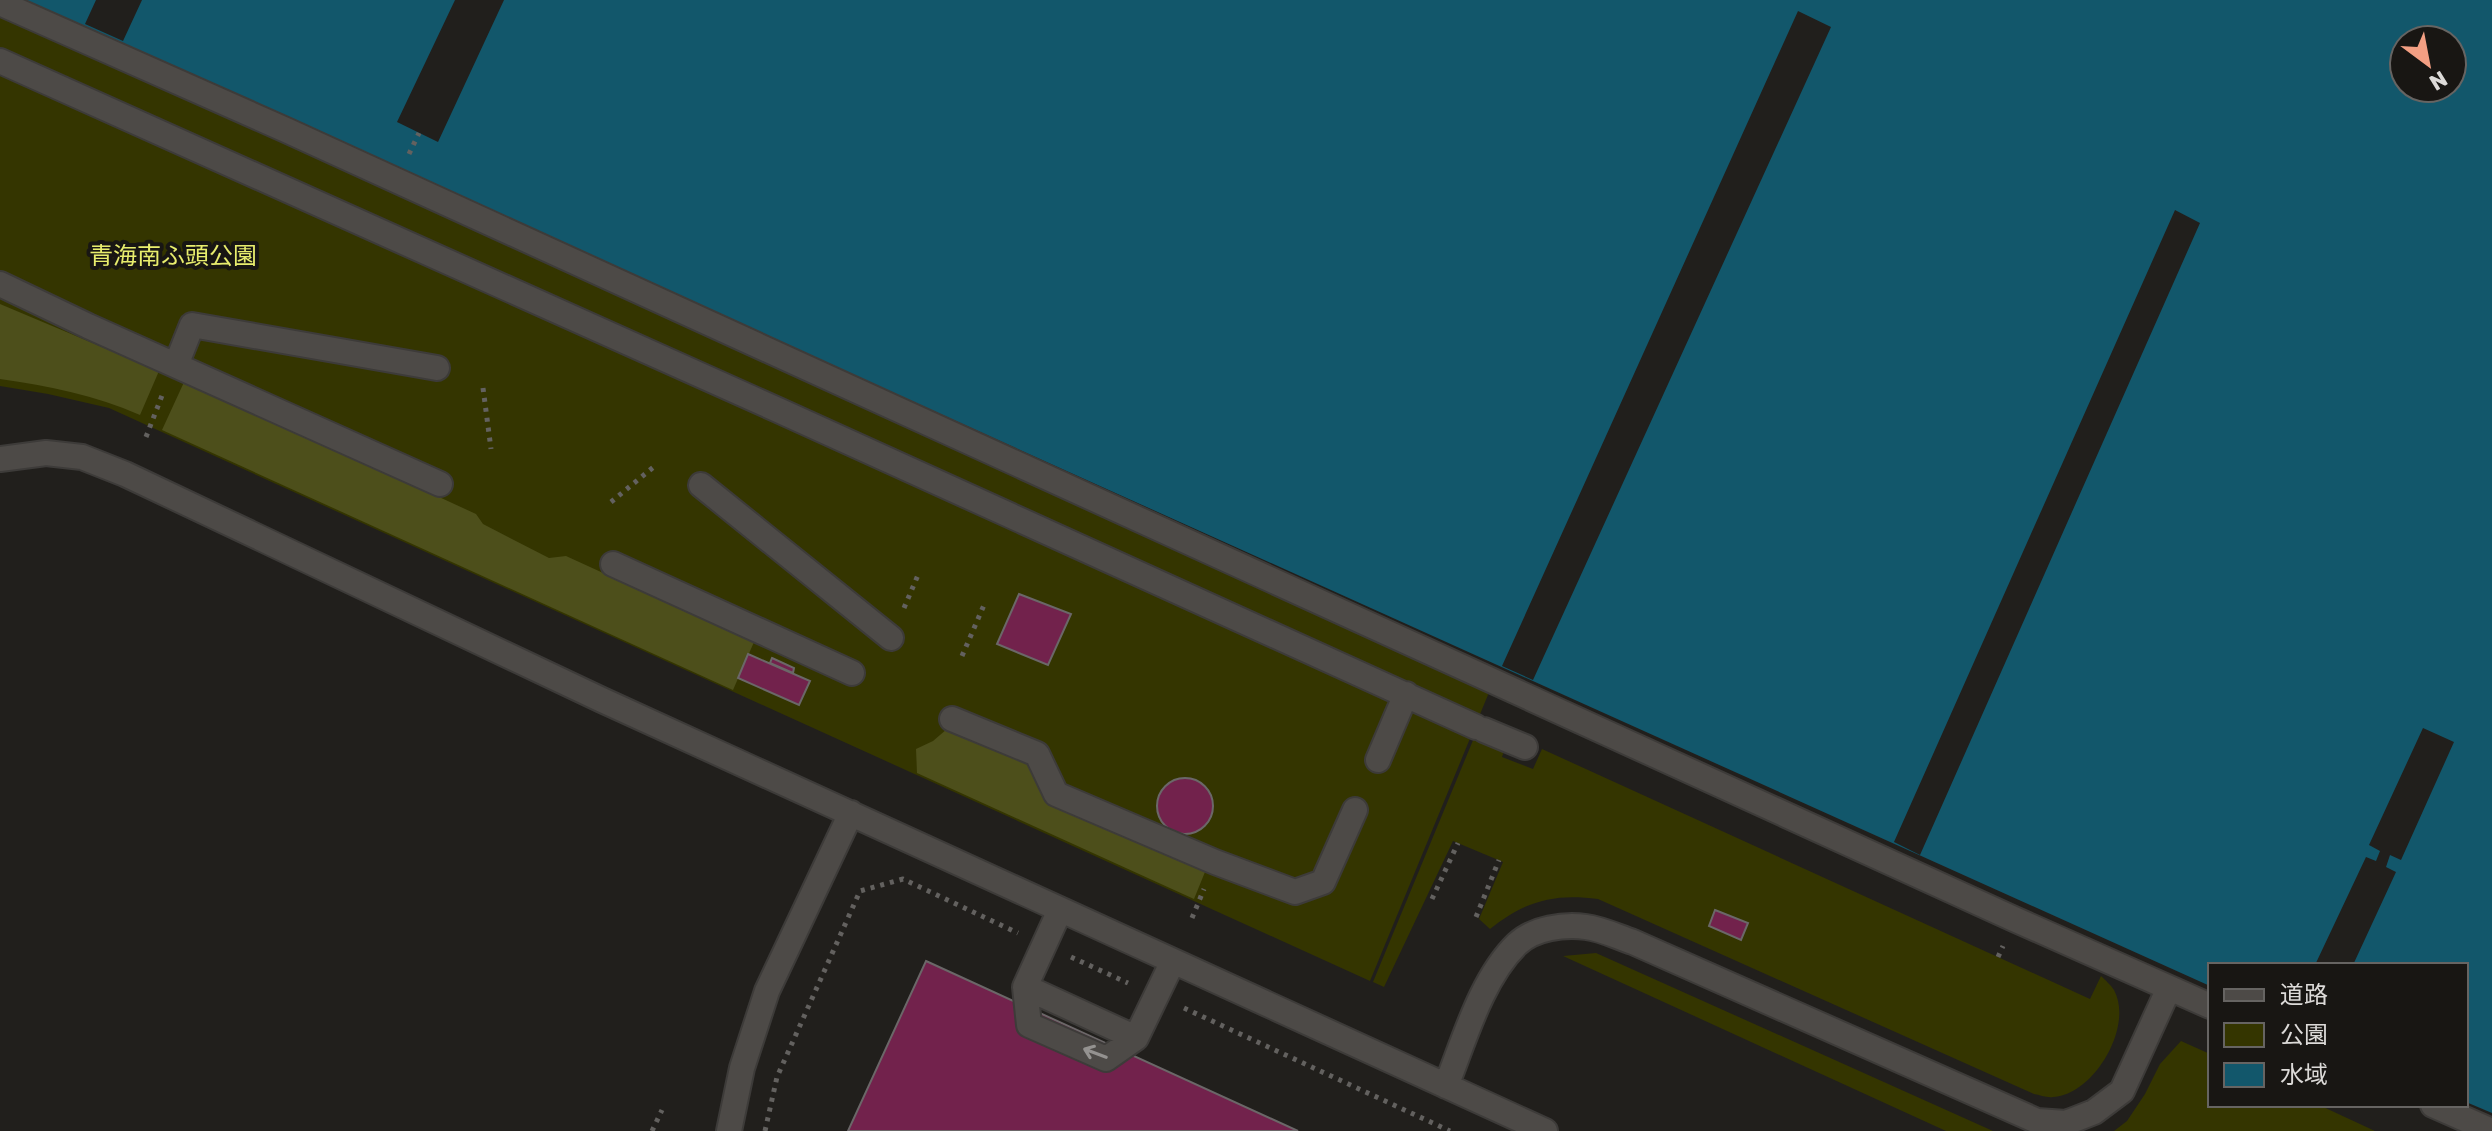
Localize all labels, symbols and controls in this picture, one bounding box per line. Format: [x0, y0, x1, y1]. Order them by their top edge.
north arrow [2388, 24, 2468, 104]
text: N [2424, 65, 2452, 96]
park label: 青海南ふ頭公園 [89, 242, 257, 270]
legend [2208, 963, 2468, 1107]
text: 道路 [2280, 981, 2328, 1009]
text: 公園 [2280, 1021, 2328, 1049]
one-way arrow [1083, 1045, 1108, 1060]
text: 水域 [2280, 1061, 2328, 1089]

